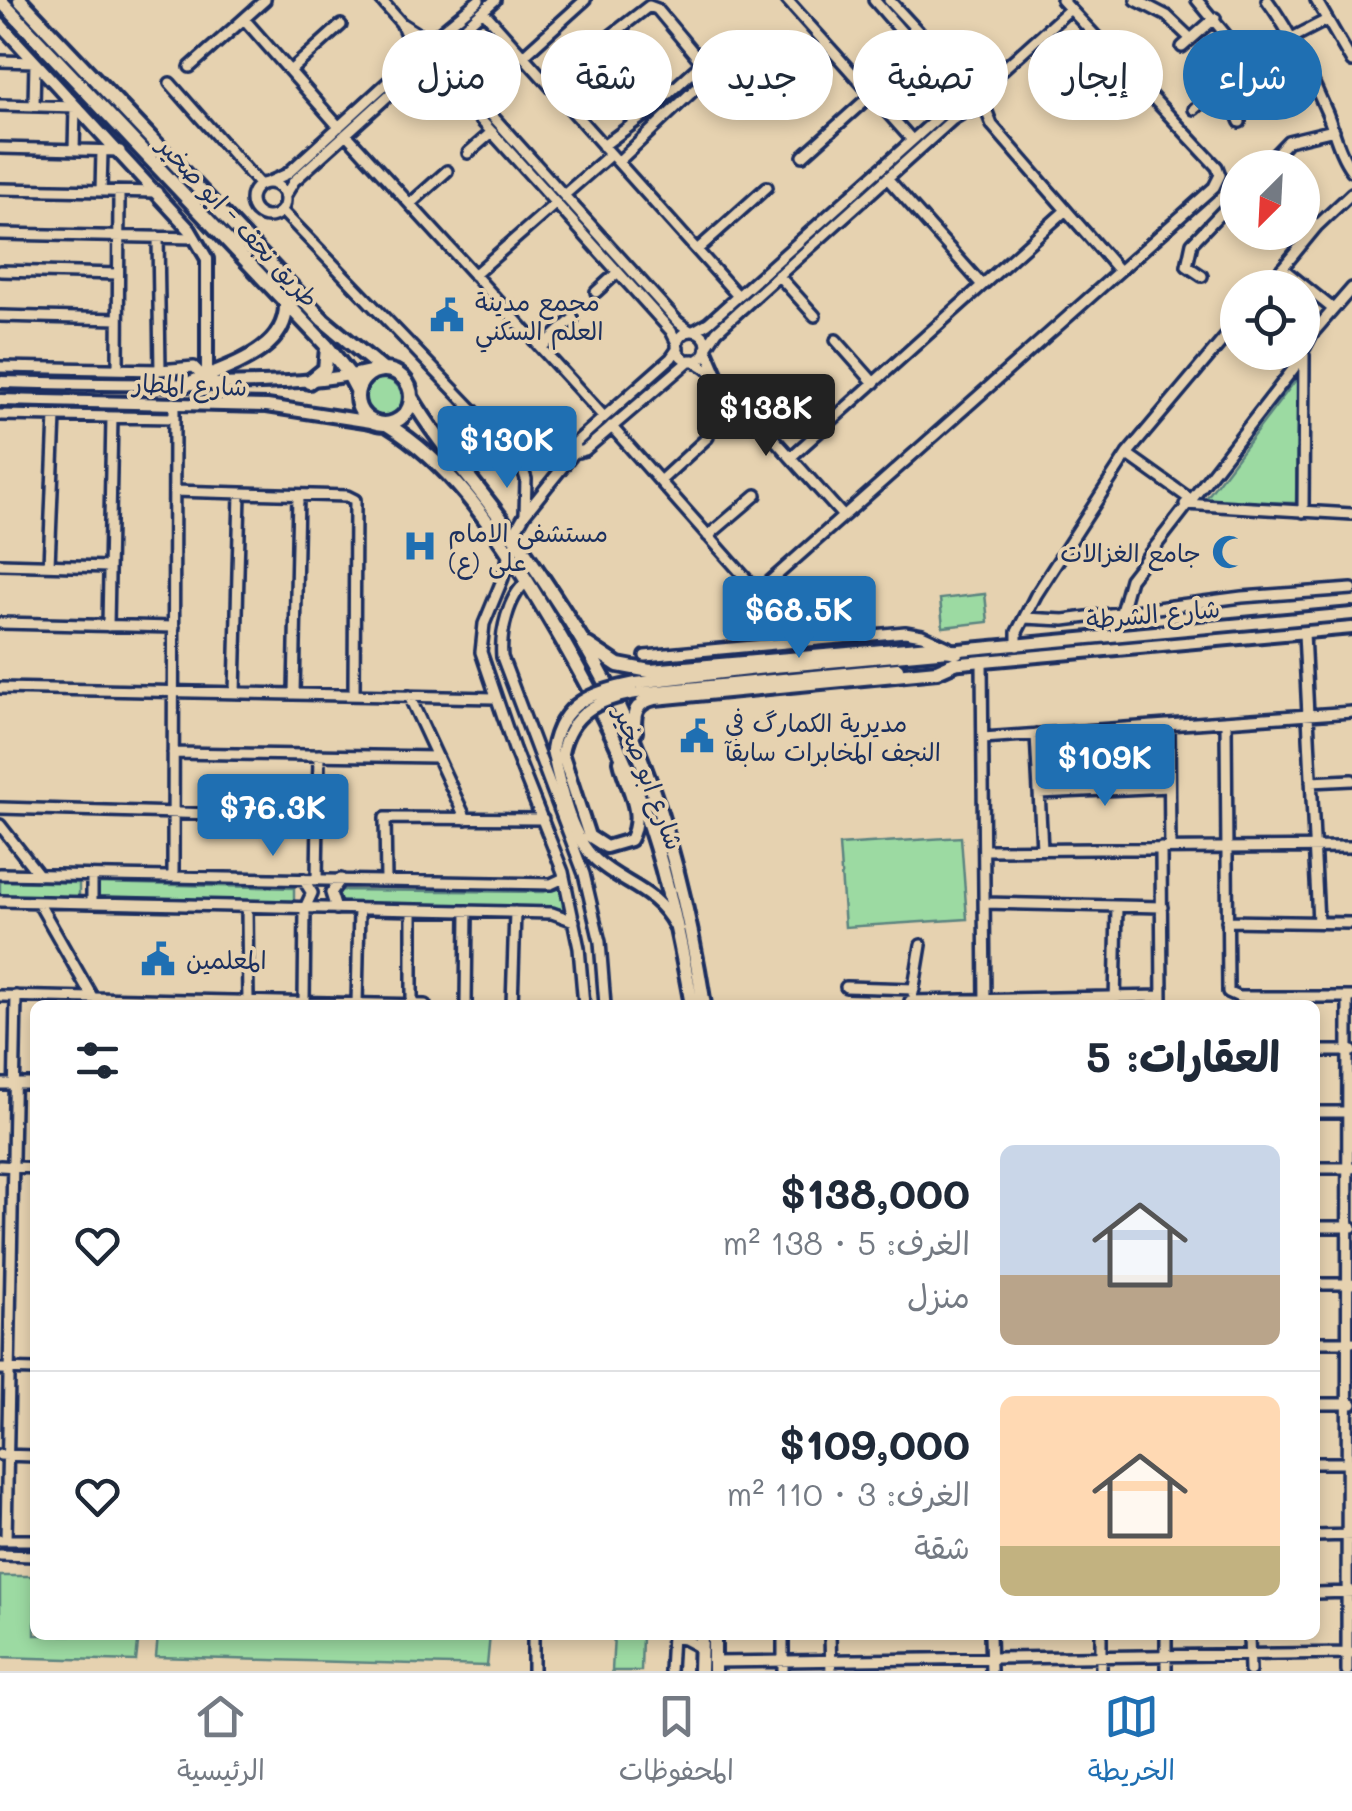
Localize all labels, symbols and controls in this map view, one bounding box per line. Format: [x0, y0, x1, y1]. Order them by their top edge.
chip: منزل [382, 30, 521, 120]
chip: شقة [541, 30, 672, 120]
chip: جديد [692, 30, 833, 120]
chip: تصفية [853, 30, 1008, 120]
chip: إيجار [1028, 30, 1163, 120]
chip: شراء [1183, 30, 1322, 120]
street label: طريق نجف - ابو صخير [150, 127, 326, 313]
north arrow [1220, 150, 1320, 250]
map controls [1220, 150, 1320, 370]
button: locate [1220, 270, 1320, 370]
place label: مجمع مدينة العلم السكني [475, 285, 604, 353]
public building icon: مجمع مدينة العلم السكني [428, 296, 466, 334]
street label: شارع المطار [130, 366, 248, 405]
pin: $138K [696, 374, 836, 459]
text: $138K [719, 385, 813, 427]
pin: $130K [437, 406, 577, 491]
text: $130K [460, 417, 554, 459]
place label: مستشفی الامام علی (ع) [448, 516, 608, 580]
hospital icon: مستشفی الامام علی (ع) [401, 527, 439, 565]
mosque icon: جامع الغزالات [1210, 533, 1248, 571]
place label: جامع الغزالات [1060, 536, 1201, 571]
pin: $68.5K [718, 576, 880, 661]
text: $68.5K [745, 587, 853, 629]
street label: شارع الشرطة [1085, 591, 1222, 638]
street label: شارع ابو صخير [605, 700, 692, 855]
place label: مديرية الكمارگ في النجف المخابرات سابقآ [724, 706, 941, 767]
public building icon: مديرية الكمارگ في النجف المخابرات سابقآ [678, 717, 716, 755]
pin: $109K [1035, 724, 1175, 809]
text: $109K [1058, 735, 1152, 777]
pin: $76.3K [192, 774, 354, 859]
text: $76.3K [219, 785, 327, 827]
public building icon: المعلمين [139, 940, 177, 978]
place label: المعلمين [186, 943, 267, 975]
text: العقارات: 5 [1086, 1028, 1280, 1083]
icon: filters [70, 1033, 125, 1088]
text: $138,000 [780, 1165, 970, 1220]
icon: home [1080, 1185, 1200, 1305]
icon: heart [70, 1218, 125, 1273]
text: الغرف: 5 · 138 m² [723, 1221, 970, 1263]
text: منزل [907, 1274, 970, 1316]
text: $109,000 [779, 1416, 970, 1471]
icon: home [1080, 1436, 1200, 1556]
icon: heart [70, 1469, 125, 1524]
text: الغرف: 3 · 110 m² [727, 1472, 970, 1514]
text: شقة [914, 1525, 970, 1567]
tab: الرئيسية [177, 1689, 265, 1795]
tab: المحفوظات [619, 1689, 734, 1795]
tab: الخريطة [1088, 1689, 1175, 1795]

